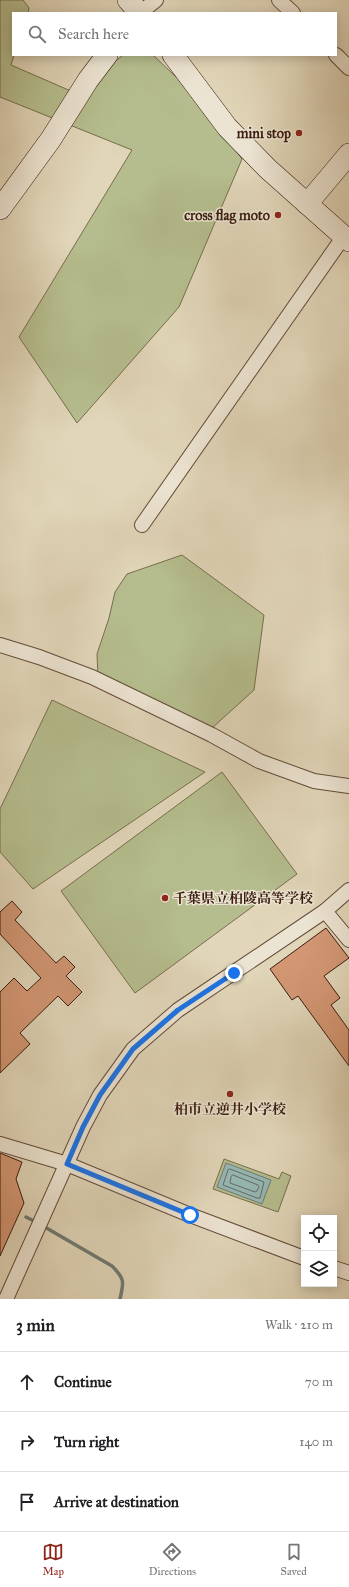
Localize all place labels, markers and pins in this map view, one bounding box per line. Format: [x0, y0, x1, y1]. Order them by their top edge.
place label: mini stop [236, 125, 291, 143]
marker: mini stop [294, 128, 304, 138]
place label: cross flag moto [184, 207, 270, 225]
marker: cross flag moto [273, 210, 283, 220]
place label: 千葉県立柏陵高等学校 [173, 890, 313, 907]
marker: 千葉県立柏陵高等学校 [160, 893, 170, 903]
marker: 柏市立逆井小学校 [225, 1089, 235, 1099]
place label: 柏市立逆井小学校 [174, 1101, 286, 1118]

